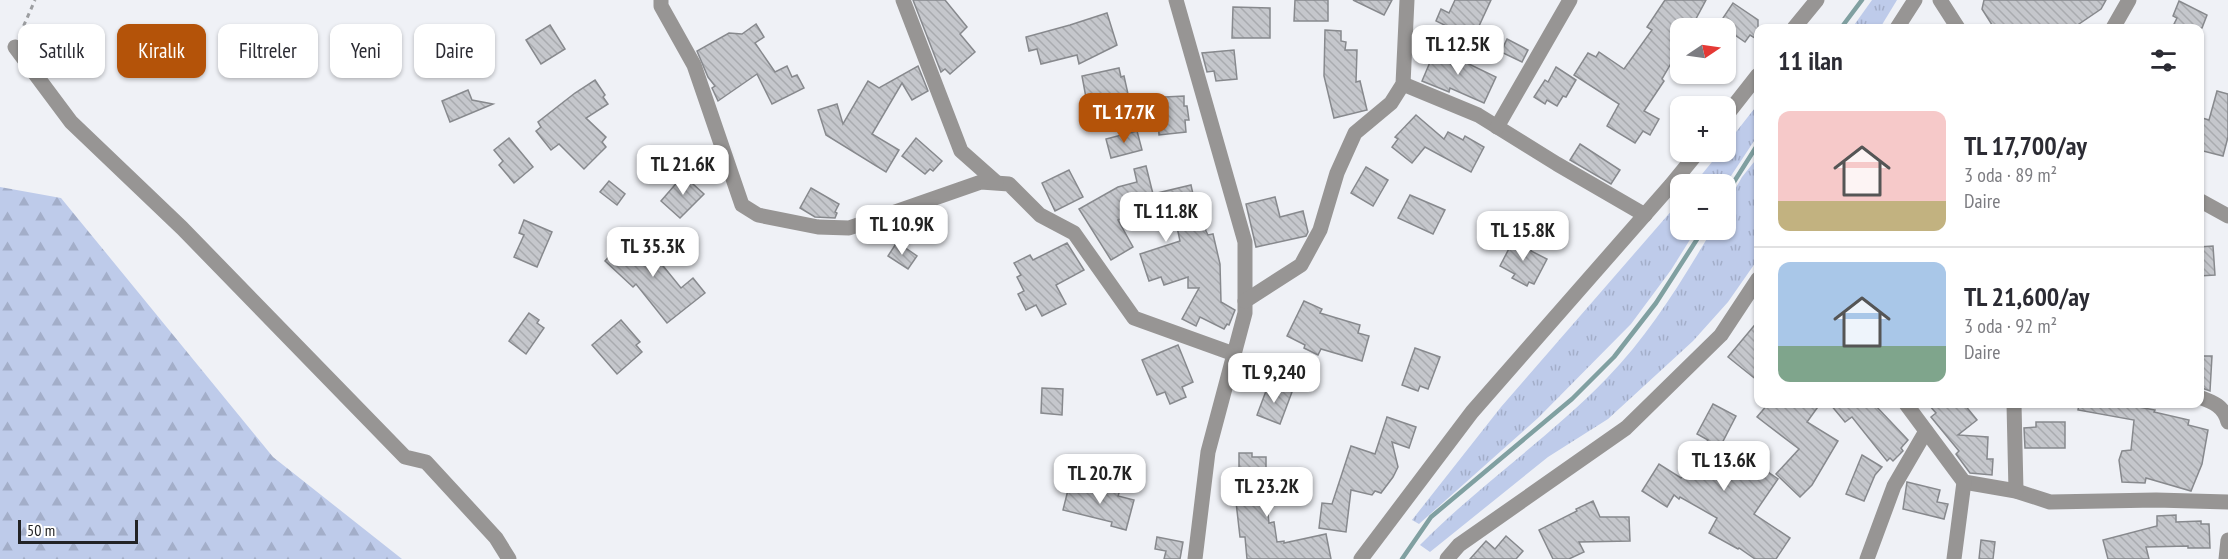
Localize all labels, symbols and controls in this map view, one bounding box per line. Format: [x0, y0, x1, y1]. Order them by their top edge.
north arrow [1670, 18, 1736, 84]
map controls [1670, 18, 1736, 240]
chip: Satılık [18, 24, 105, 78]
chip: Kiralık [117, 24, 206, 78]
chip: Filtreler [218, 24, 318, 78]
chip: Yeni [330, 24, 402, 78]
chip: Daire [414, 24, 495, 78]
pin: TL 12.5K [1396, 25, 1520, 76]
text: TL 12.5K [1426, 31, 1490, 57]
text: 11 ilan [1778, 44, 1843, 77]
icon: filters [2147, 44, 2180, 77]
pin: TL 17.7K [1062, 93, 1186, 144]
button: + [1670, 96, 1736, 162]
text: TL 17.7K [1093, 99, 1155, 125]
text: TL 17,700/ay [1964, 129, 2087, 162]
icon: home [1826, 135, 1898, 207]
pin: TL 21.6K [621, 145, 745, 196]
text: TL 21.6K [651, 151, 715, 177]
text: 3 oda · 89 m² [1964, 162, 2057, 188]
button: − [1670, 174, 1736, 240]
text: Daire [1964, 188, 2001, 214]
pin: TL 11.8K [1104, 192, 1228, 243]
text: TL 11.8K [1134, 198, 1198, 224]
pin: TL 10.9K [840, 205, 964, 256]
text: TL 10.9K [870, 211, 934, 237]
pin: TL 15.8K [1461, 211, 1585, 262]
text: TL 15.8K [1491, 217, 1555, 243]
pin: TL 35.3K [591, 227, 715, 278]
text: TL 35.3K [621, 233, 685, 259]
text: TL 21,600/ay [1964, 280, 2090, 313]
icon: home [1826, 286, 1898, 358]
text: 3 oda · 92 m² [1964, 313, 2057, 339]
text: Daire [1964, 339, 2001, 365]
pin: TL 9,240 [1212, 353, 1336, 404]
text: TL 9,240 [1242, 359, 1306, 385]
pin: TL 13.6K [1662, 441, 1786, 492]
text: TL 13.6K [1692, 447, 1756, 473]
pin: TL 20.7K [1038, 454, 1162, 505]
text: TL 20.7K [1068, 460, 1132, 486]
pin: TL 23.2K [1205, 467, 1329, 518]
text: TL 23.2K [1235, 473, 1299, 499]
scale bar [18, 517, 138, 544]
text: 50 m [27, 520, 55, 540]

